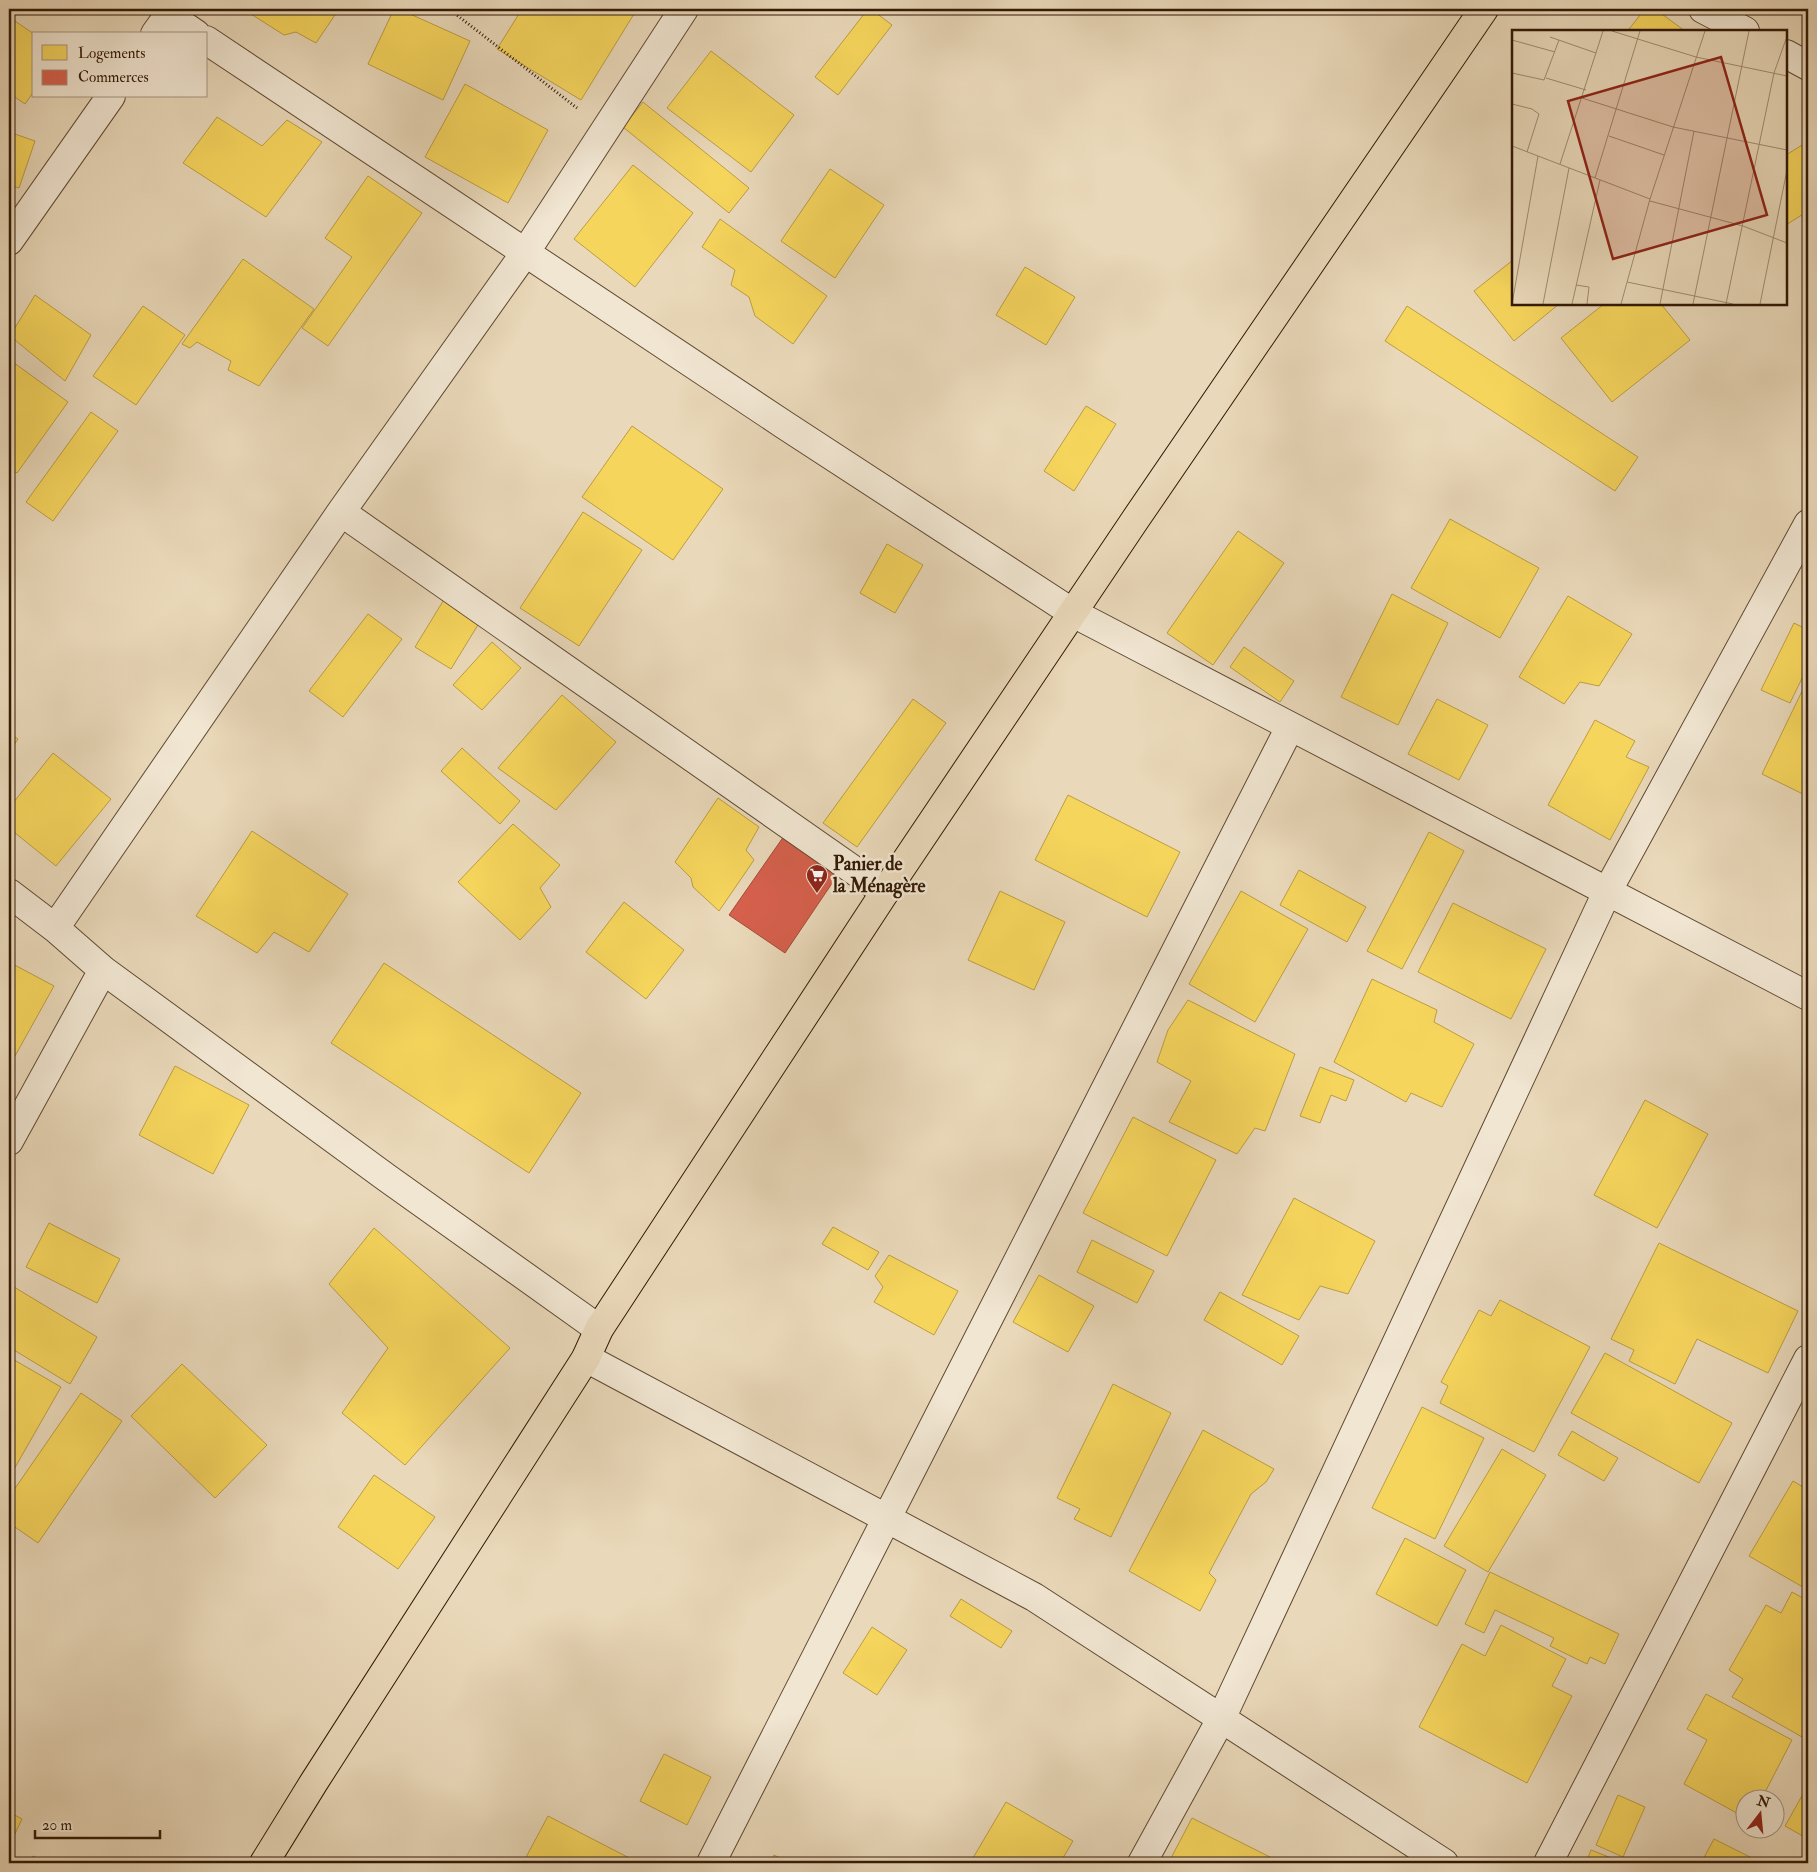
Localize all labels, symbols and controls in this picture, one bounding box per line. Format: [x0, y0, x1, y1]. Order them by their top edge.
inset map [1512, 30, 1787, 305]
legend [32, 32, 208, 98]
text: Logements [78, 44, 145, 63]
text: Commerces [78, 68, 149, 87]
place label: Panier de la Ménagère [832, 852, 926, 899]
supermarket icon: Panier de la Ménagère [805, 863, 829, 894]
north arrow [1734, 1790, 1784, 1840]
text: N [1754, 1792, 1772, 1812]
scale bar [35, 1807, 160, 1839]
text: 20 m [42, 1816, 72, 1835]

